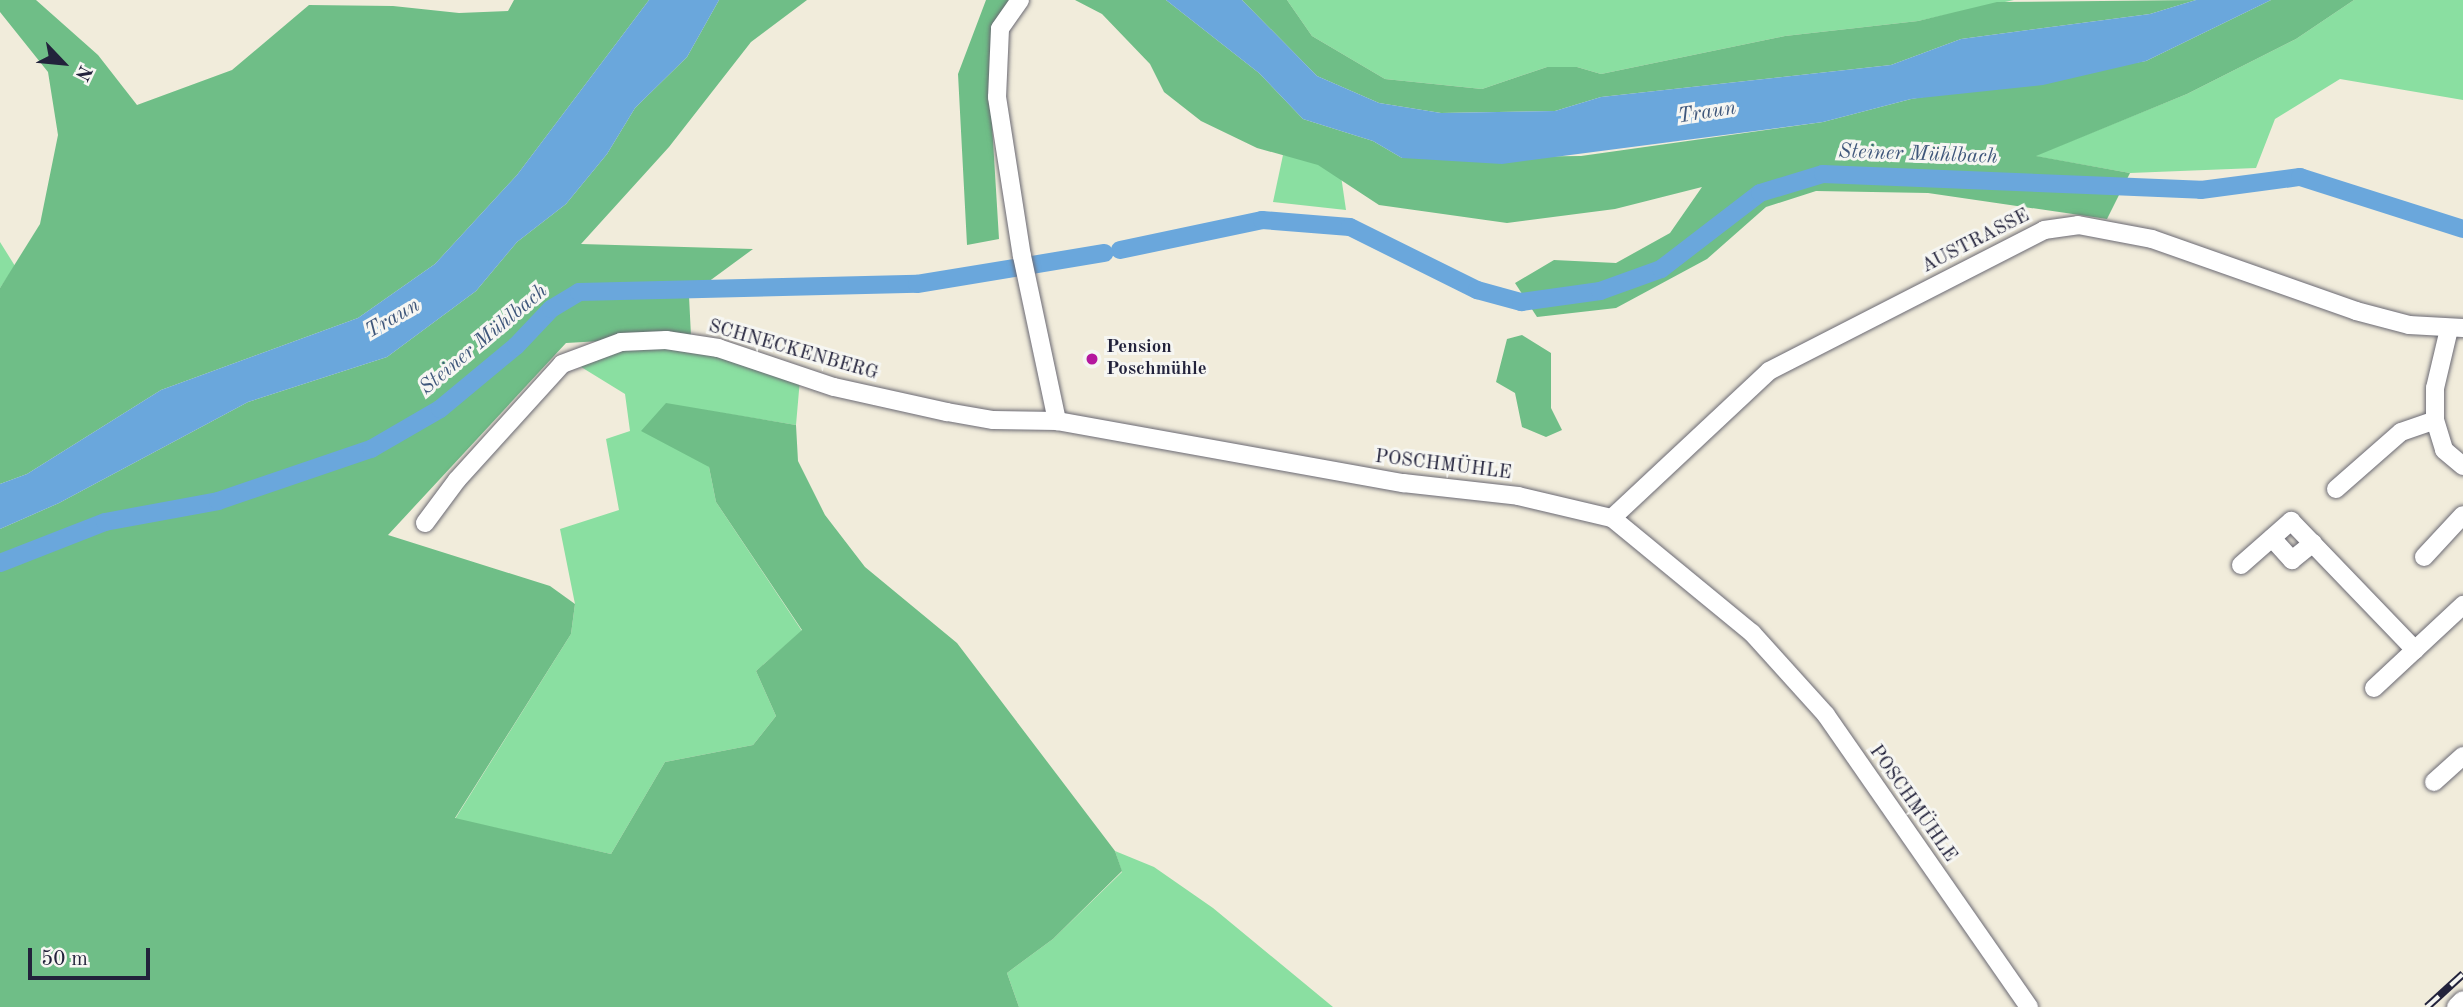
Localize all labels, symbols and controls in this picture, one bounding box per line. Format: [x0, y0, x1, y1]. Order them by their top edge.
north arrow [28, 28, 98, 98]
text: N [71, 62, 94, 83]
water label: Traun [1676, 96, 1738, 130]
water label: Steiner Mühlbach [1838, 140, 1998, 170]
street label: AUSTRASSE [1918, 205, 2034, 279]
water label: Steiner Mühlbach [415, 279, 553, 401]
water label: Traun [361, 293, 425, 345]
street label: SCHNECKENBERG [705, 316, 881, 386]
place label: Pension Poschmühle [1106, 337, 1207, 381]
marker: Pension Poschmühle [1084, 351, 1100, 367]
street label: POSCHMÜHLE [1373, 446, 1513, 486]
street label: POSCHMÜHLE [1863, 741, 1961, 867]
scale bar [32, 934, 154, 978]
text: 50 m [41, 949, 88, 970]

